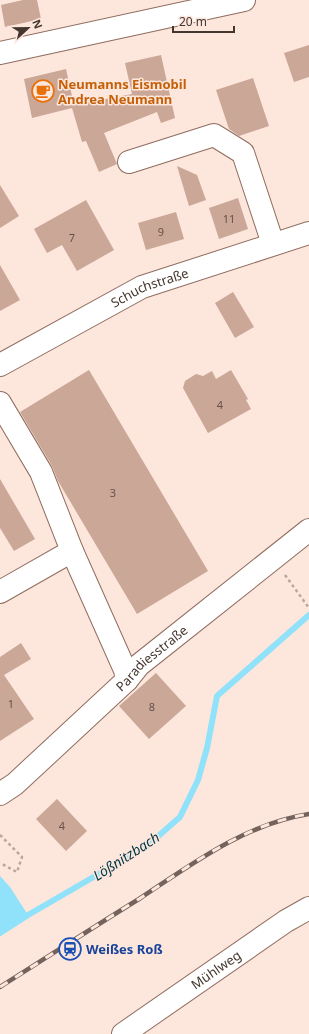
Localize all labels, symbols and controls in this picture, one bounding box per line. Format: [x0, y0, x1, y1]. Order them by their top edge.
north arrow [8, 8, 48, 48]
scale bar [173, 8, 234, 34]
text: 20 m [179, 13, 207, 30]
text: N [29, 17, 46, 31]
place label: Neumanns Eismobil Andrea Neumann [58, 75, 187, 108]
cafe icon: Neumanns Eismobil Andrea Neumann [30, 78, 56, 104]
house number: 11 [223, 211, 235, 226]
house number: 9 [158, 224, 164, 239]
house number: 7 [69, 230, 75, 245]
street label: Schuchstraße [108, 264, 191, 311]
house number: 4 [217, 397, 224, 412]
house number: 3 [110, 485, 116, 500]
street label: Paradiesstraße [112, 621, 191, 695]
house number: 1 [8, 696, 14, 711]
house number: 8 [149, 699, 155, 714]
house number: 4 [59, 818, 66, 833]
water label: Lößnitzbach [89, 827, 163, 885]
station icon: Weißes Roß [57, 936, 83, 962]
place label: Weißes Roß [86, 940, 163, 958]
street label: Mühlweg [187, 946, 244, 993]

